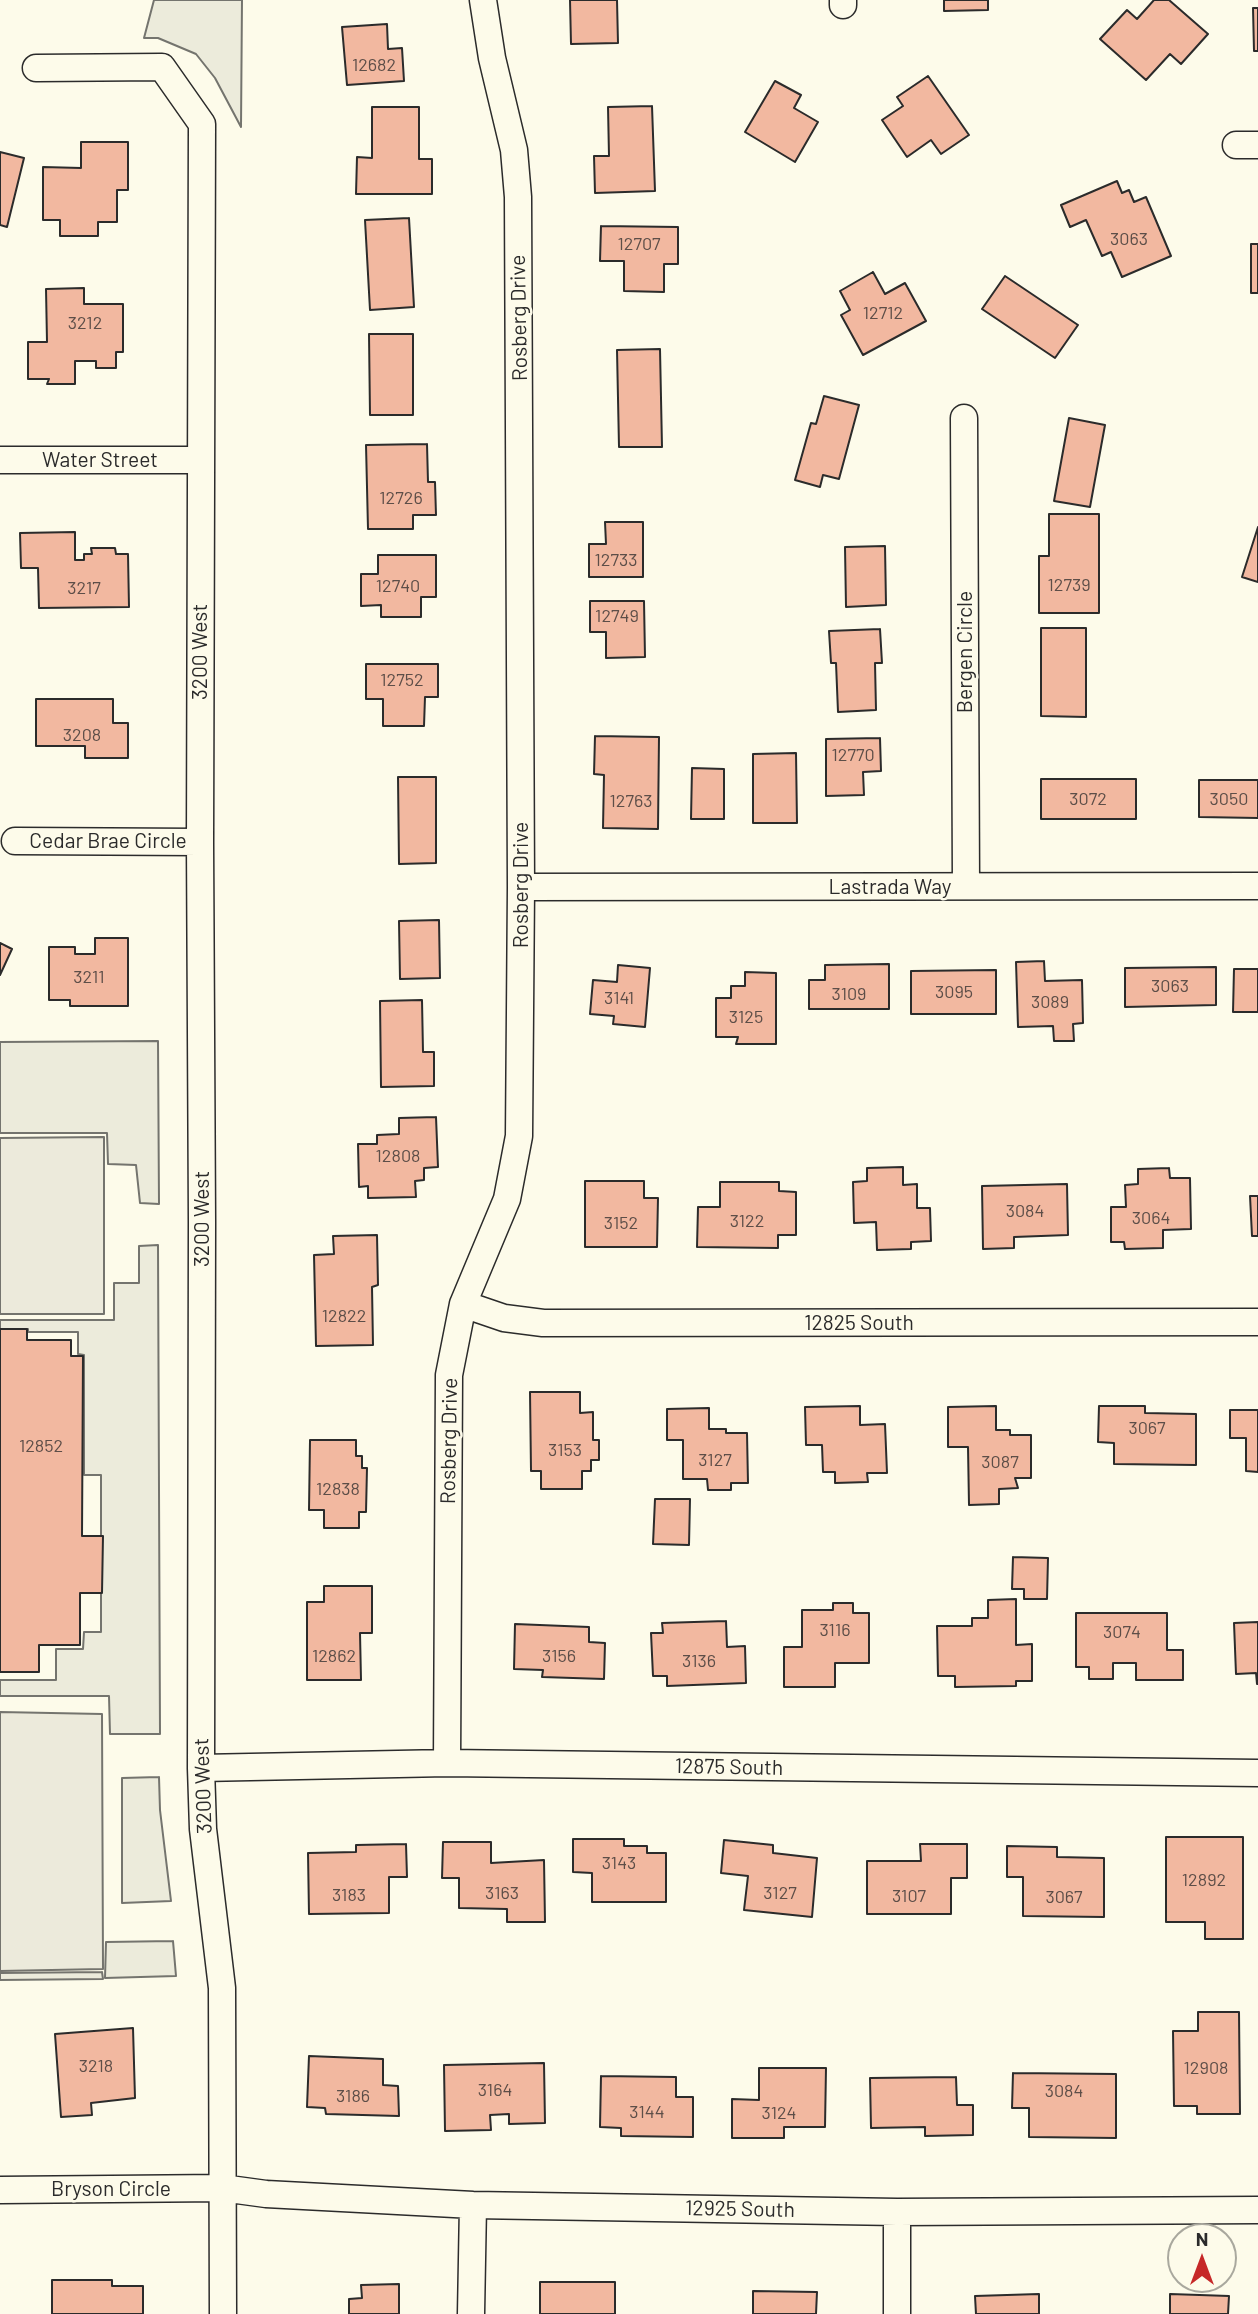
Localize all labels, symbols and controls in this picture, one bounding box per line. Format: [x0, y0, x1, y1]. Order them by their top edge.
house number: 12682 [352, 54, 396, 76]
house number: 3063 [1110, 228, 1148, 250]
house number: 12707 [617, 233, 661, 255]
street label: Rosberg Drive [505, 255, 533, 381]
house number: 12712 [863, 302, 903, 324]
house number: 3212 [68, 312, 102, 334]
street label: Water Street [42, 447, 158, 473]
house number: 12726 [379, 487, 423, 509]
house number: 12733 [594, 549, 638, 571]
house number: 12739 [1047, 574, 1091, 596]
house number: 12740 [376, 575, 420, 597]
house number: 3217 [67, 577, 101, 599]
street label: Bergen Circle [952, 591, 978, 713]
street label: 3200 West [187, 604, 213, 700]
house number: 12749 [595, 605, 639, 627]
house number: 12752 [380, 669, 424, 691]
house number: 3208 [63, 724, 101, 746]
house number: 12770 [831, 744, 875, 766]
house number: 3072 [1069, 788, 1107, 810]
house number: 3050 [1210, 788, 1248, 810]
house number: 12763 [609, 790, 653, 812]
street label: Rosberg Drive [508, 822, 534, 948]
street label: Cedar Brae Circle [29, 828, 187, 854]
street label: Lastrada Way [829, 874, 951, 900]
house number: 3211 [73, 966, 105, 988]
house number: 3063 [1151, 975, 1189, 997]
house number: 3095 [935, 981, 973, 1003]
house number: 3109 [832, 983, 866, 1005]
house number: 3141 [604, 987, 634, 1009]
house number: 3089 [1031, 991, 1069, 1013]
house number: 3125 [729, 1006, 763, 1028]
house number: 12808 [376, 1145, 420, 1167]
street label: 3200 West [189, 1171, 215, 1267]
house number: 3084 [1006, 1200, 1044, 1222]
house number: 3064 [1132, 1207, 1170, 1229]
house number: 3122 [730, 1210, 764, 1232]
house number: 3152 [604, 1212, 638, 1234]
house number: 12822 [322, 1305, 366, 1327]
street label: 12825 South [804, 1310, 914, 1336]
street label: Rosberg Drive [435, 1378, 463, 1504]
house number: 3067 [1128, 1417, 1166, 1439]
house number: 12852 [19, 1435, 63, 1457]
house number: 3153 [548, 1439, 582, 1461]
house number: 3127 [698, 1449, 732, 1471]
house number: 3087 [981, 1451, 1019, 1473]
house number: 12838 [316, 1478, 360, 1500]
house number: 3116 [819, 1619, 851, 1641]
house number: 3074 [1103, 1621, 1141, 1643]
house number: 12862 [312, 1645, 356, 1667]
house number: 3156 [542, 1645, 576, 1667]
house number: 3136 [682, 1650, 716, 1672]
street label: 3200 West [189, 1738, 217, 1834]
street label: 12875 South [675, 1753, 783, 1781]
house number: 3143 [602, 1852, 636, 1874]
house number: 12892 [1182, 1869, 1226, 1891]
house number: 3163 [485, 1882, 519, 1904]
house number: 3127 [763, 1882, 797, 1904]
house number: 3183 [332, 1884, 366, 1906]
house number: 3107 [892, 1885, 926, 1907]
house number: 3067 [1045, 1886, 1083, 1908]
house number: 3218 [79, 2055, 113, 2077]
house number: 12908 [1184, 2057, 1228, 2079]
house number: 3164 [478, 2079, 512, 2101]
house number: 3084 [1045, 2080, 1083, 2102]
house number: 3186 [336, 2085, 370, 2107]
house number: 3144 [629, 2101, 665, 2123]
house number: 3124 [761, 2102, 797, 2124]
street label: Bryson Circle [51, 2176, 171, 2202]
street label: 12925 South [685, 2195, 795, 2223]
north arrow [1167, 2223, 1237, 2293]
text: N [1196, 2227, 1208, 2250]

